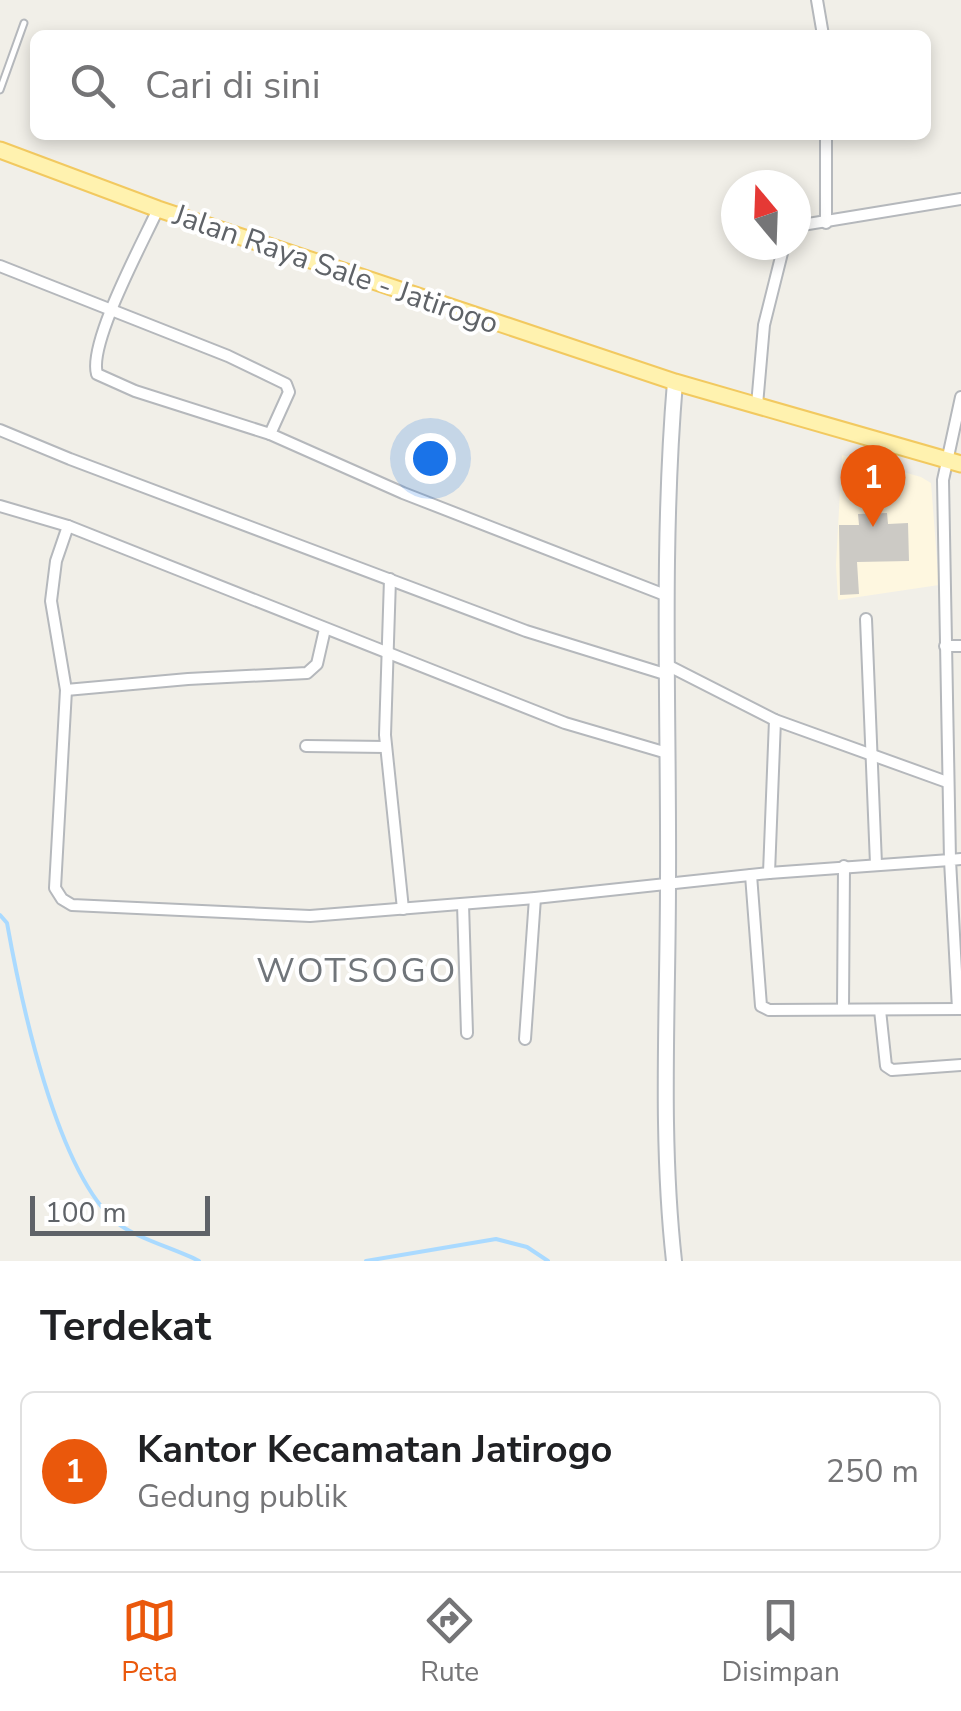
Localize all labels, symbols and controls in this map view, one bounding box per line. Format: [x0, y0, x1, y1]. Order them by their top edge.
search box [30, 30, 931, 140]
icon: search [65, 58, 120, 113]
text: Cari di sini [145, 60, 321, 111]
north arrow [721, 170, 811, 260]
street label: Jalan Raya Sale - Jatirogo [167, 194, 504, 344]
your location [405, 433, 456, 484]
pin: 1 [840, 444, 906, 527]
district label: WOTSOGO [256, 947, 458, 994]
scale bar [30, 1191, 210, 1236]
text: 100 m [45, 1194, 127, 1232]
text: Terdekat [40, 1298, 211, 1355]
text: Kantor Kecamatan Jatirogo [137, 1424, 613, 1475]
text: 1 [65, 1450, 84, 1493]
text: 250 m [826, 1450, 919, 1493]
text: Gedung publik [137, 1475, 347, 1518]
tab: Peta [121, 1593, 178, 1691]
tab: Rute [420, 1593, 479, 1691]
tab: Disimpan [722, 1593, 840, 1691]

